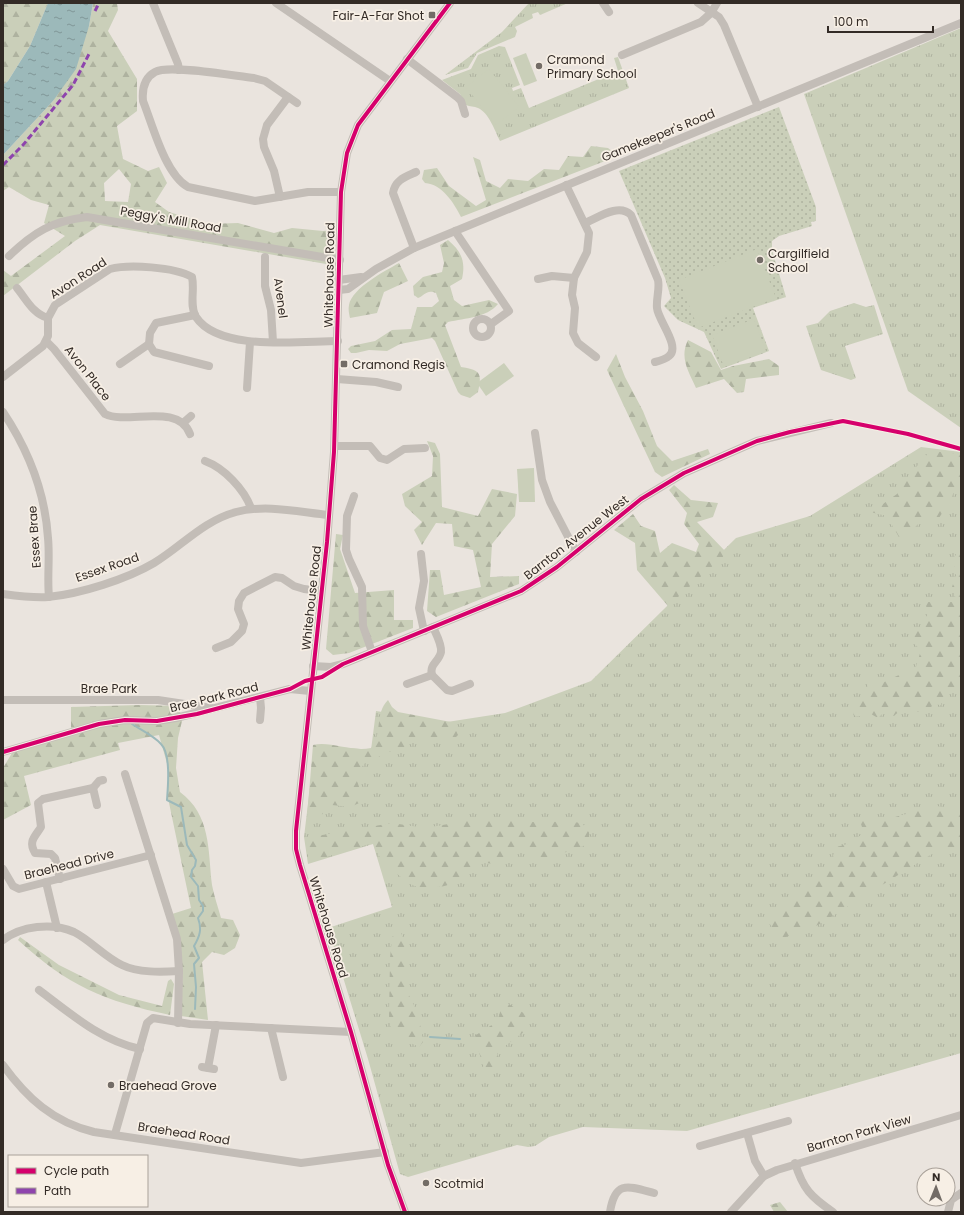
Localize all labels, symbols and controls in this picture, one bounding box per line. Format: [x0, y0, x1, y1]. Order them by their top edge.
place label: Fair-A-Far Shot [332, 7, 424, 24]
scale bar [828, 8, 933, 34]
marker: Fair-A-Far Shot [427, 10, 437, 20]
text: 100 m [834, 13, 868, 30]
place label: Cramond Primary School [547, 51, 637, 82]
marker: Cramond Primary School [534, 61, 544, 71]
street label: Gamekeeper's Road [599, 104, 717, 166]
street label: Peggy's Mill Road [119, 202, 223, 236]
street label: Whitehouse Road [320, 222, 338, 328]
place label: Cargilfield School [768, 245, 829, 276]
street label: Avon Road [46, 253, 110, 303]
marker: Cargilfield School [755, 255, 765, 265]
street label: Avenel [270, 277, 292, 319]
street label: Avon Place [61, 342, 115, 404]
place label: Cramond Regis [352, 356, 445, 373]
marker: Cramond Regis [339, 359, 349, 369]
street label: Barnton Avenue West [520, 491, 632, 583]
street label: Essex Brae [23, 505, 45, 569]
street label: Whitehouse Road [297, 545, 325, 651]
street label: Essex Road [73, 548, 141, 586]
street label: Brae Park Road [168, 678, 260, 716]
street label: Brae Park [81, 680, 138, 697]
street label: Braehead Drive [22, 845, 116, 883]
street label: Whitehouse Road [305, 874, 353, 980]
place label: Braehead Grove [119, 1077, 217, 1094]
marker: Braehead Grove [106, 1080, 116, 1090]
street label: Barnton Park View [805, 1110, 913, 1156]
street label: Braehead Road [137, 1117, 231, 1149]
legend [8, 1155, 148, 1207]
text: Cycle path [44, 1162, 109, 1179]
north arrow [916, 1167, 956, 1207]
text: N [932, 1169, 940, 1185]
place label: Scotmid [434, 1175, 484, 1192]
marker: Scotmid [421, 1178, 431, 1188]
text: Path [44, 1182, 71, 1199]

